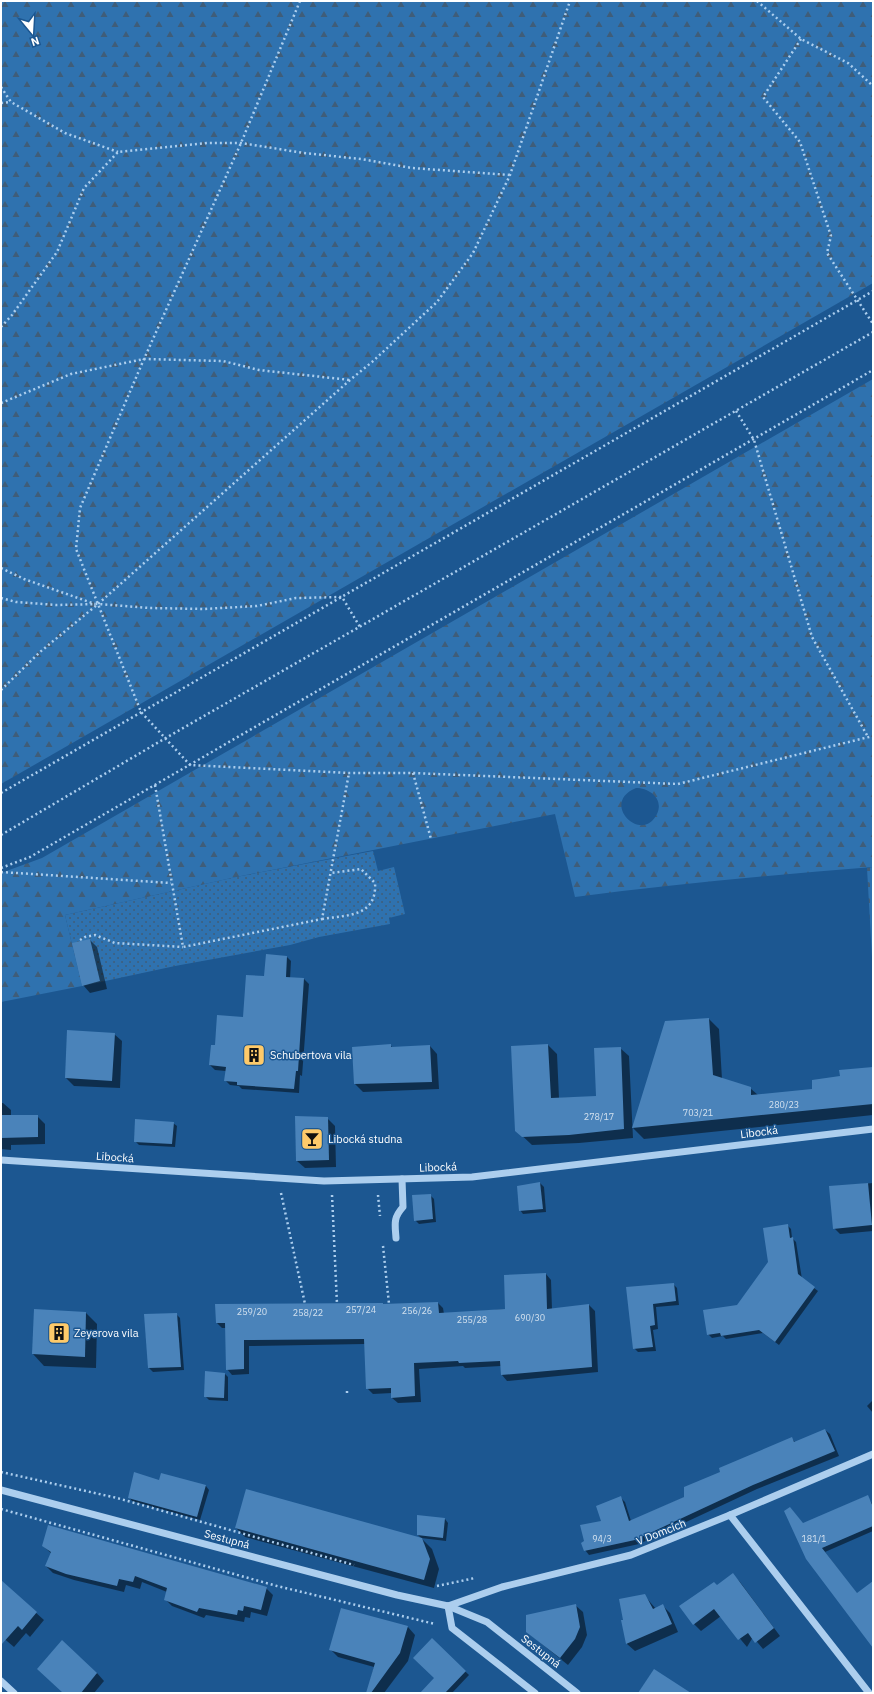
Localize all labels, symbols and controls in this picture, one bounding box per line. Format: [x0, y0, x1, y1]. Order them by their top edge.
north arrow [12, 12, 52, 52]
text: N [29, 34, 41, 49]
building icon: Schubertova vila [241, 1042, 267, 1068]
place label: Schubertova vila [270, 1048, 352, 1062]
house number: 280/23 [769, 1099, 799, 1110]
house number: 703/21 [683, 1107, 713, 1118]
house number: 278/17 [584, 1111, 614, 1122]
street label: Libocká [739, 1123, 779, 1141]
bar icon: Libocká studna [299, 1126, 325, 1152]
place label: Libocká studna [328, 1132, 403, 1146]
street label: Libocká [96, 1149, 135, 1165]
street label: Libocká [419, 1159, 457, 1175]
house number: 257/24 [346, 1304, 376, 1315]
house number: 256/26 [402, 1305, 432, 1316]
house number: 259/20 [237, 1306, 267, 1317]
house number: 258/22 [293, 1307, 323, 1318]
house number: 690/30 [515, 1312, 545, 1323]
house number: 255/28 [457, 1314, 487, 1325]
building icon: Zeyerova vila [46, 1320, 72, 1346]
place label: Zeyerova vila [74, 1326, 139, 1340]
street label: V Domcích [634, 1516, 688, 1548]
street label: Sestupná [203, 1526, 251, 1552]
house number: 94/3 [592, 1533, 612, 1544]
house number: 181/1 [801, 1533, 827, 1544]
street label: Sestupná [518, 1631, 564, 1671]

